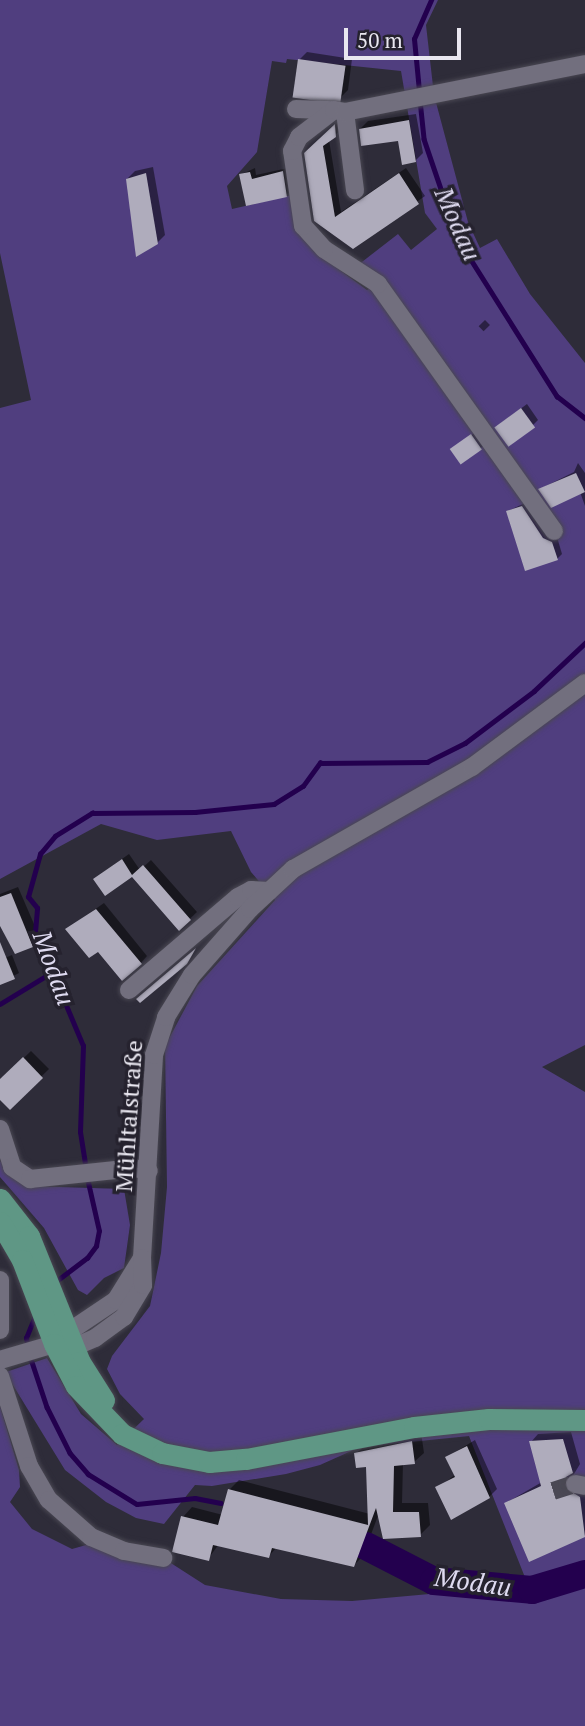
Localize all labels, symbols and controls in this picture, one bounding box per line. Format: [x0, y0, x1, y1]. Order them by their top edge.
scale bar [347, 14, 464, 58]
text: 50 m [357, 26, 403, 54]
water label: Modau [428, 182, 488, 266]
water label: Modau [26, 926, 82, 1010]
street label: Mühltalstraße [109, 1039, 149, 1193]
water label: Modau [432, 1561, 514, 1603]

